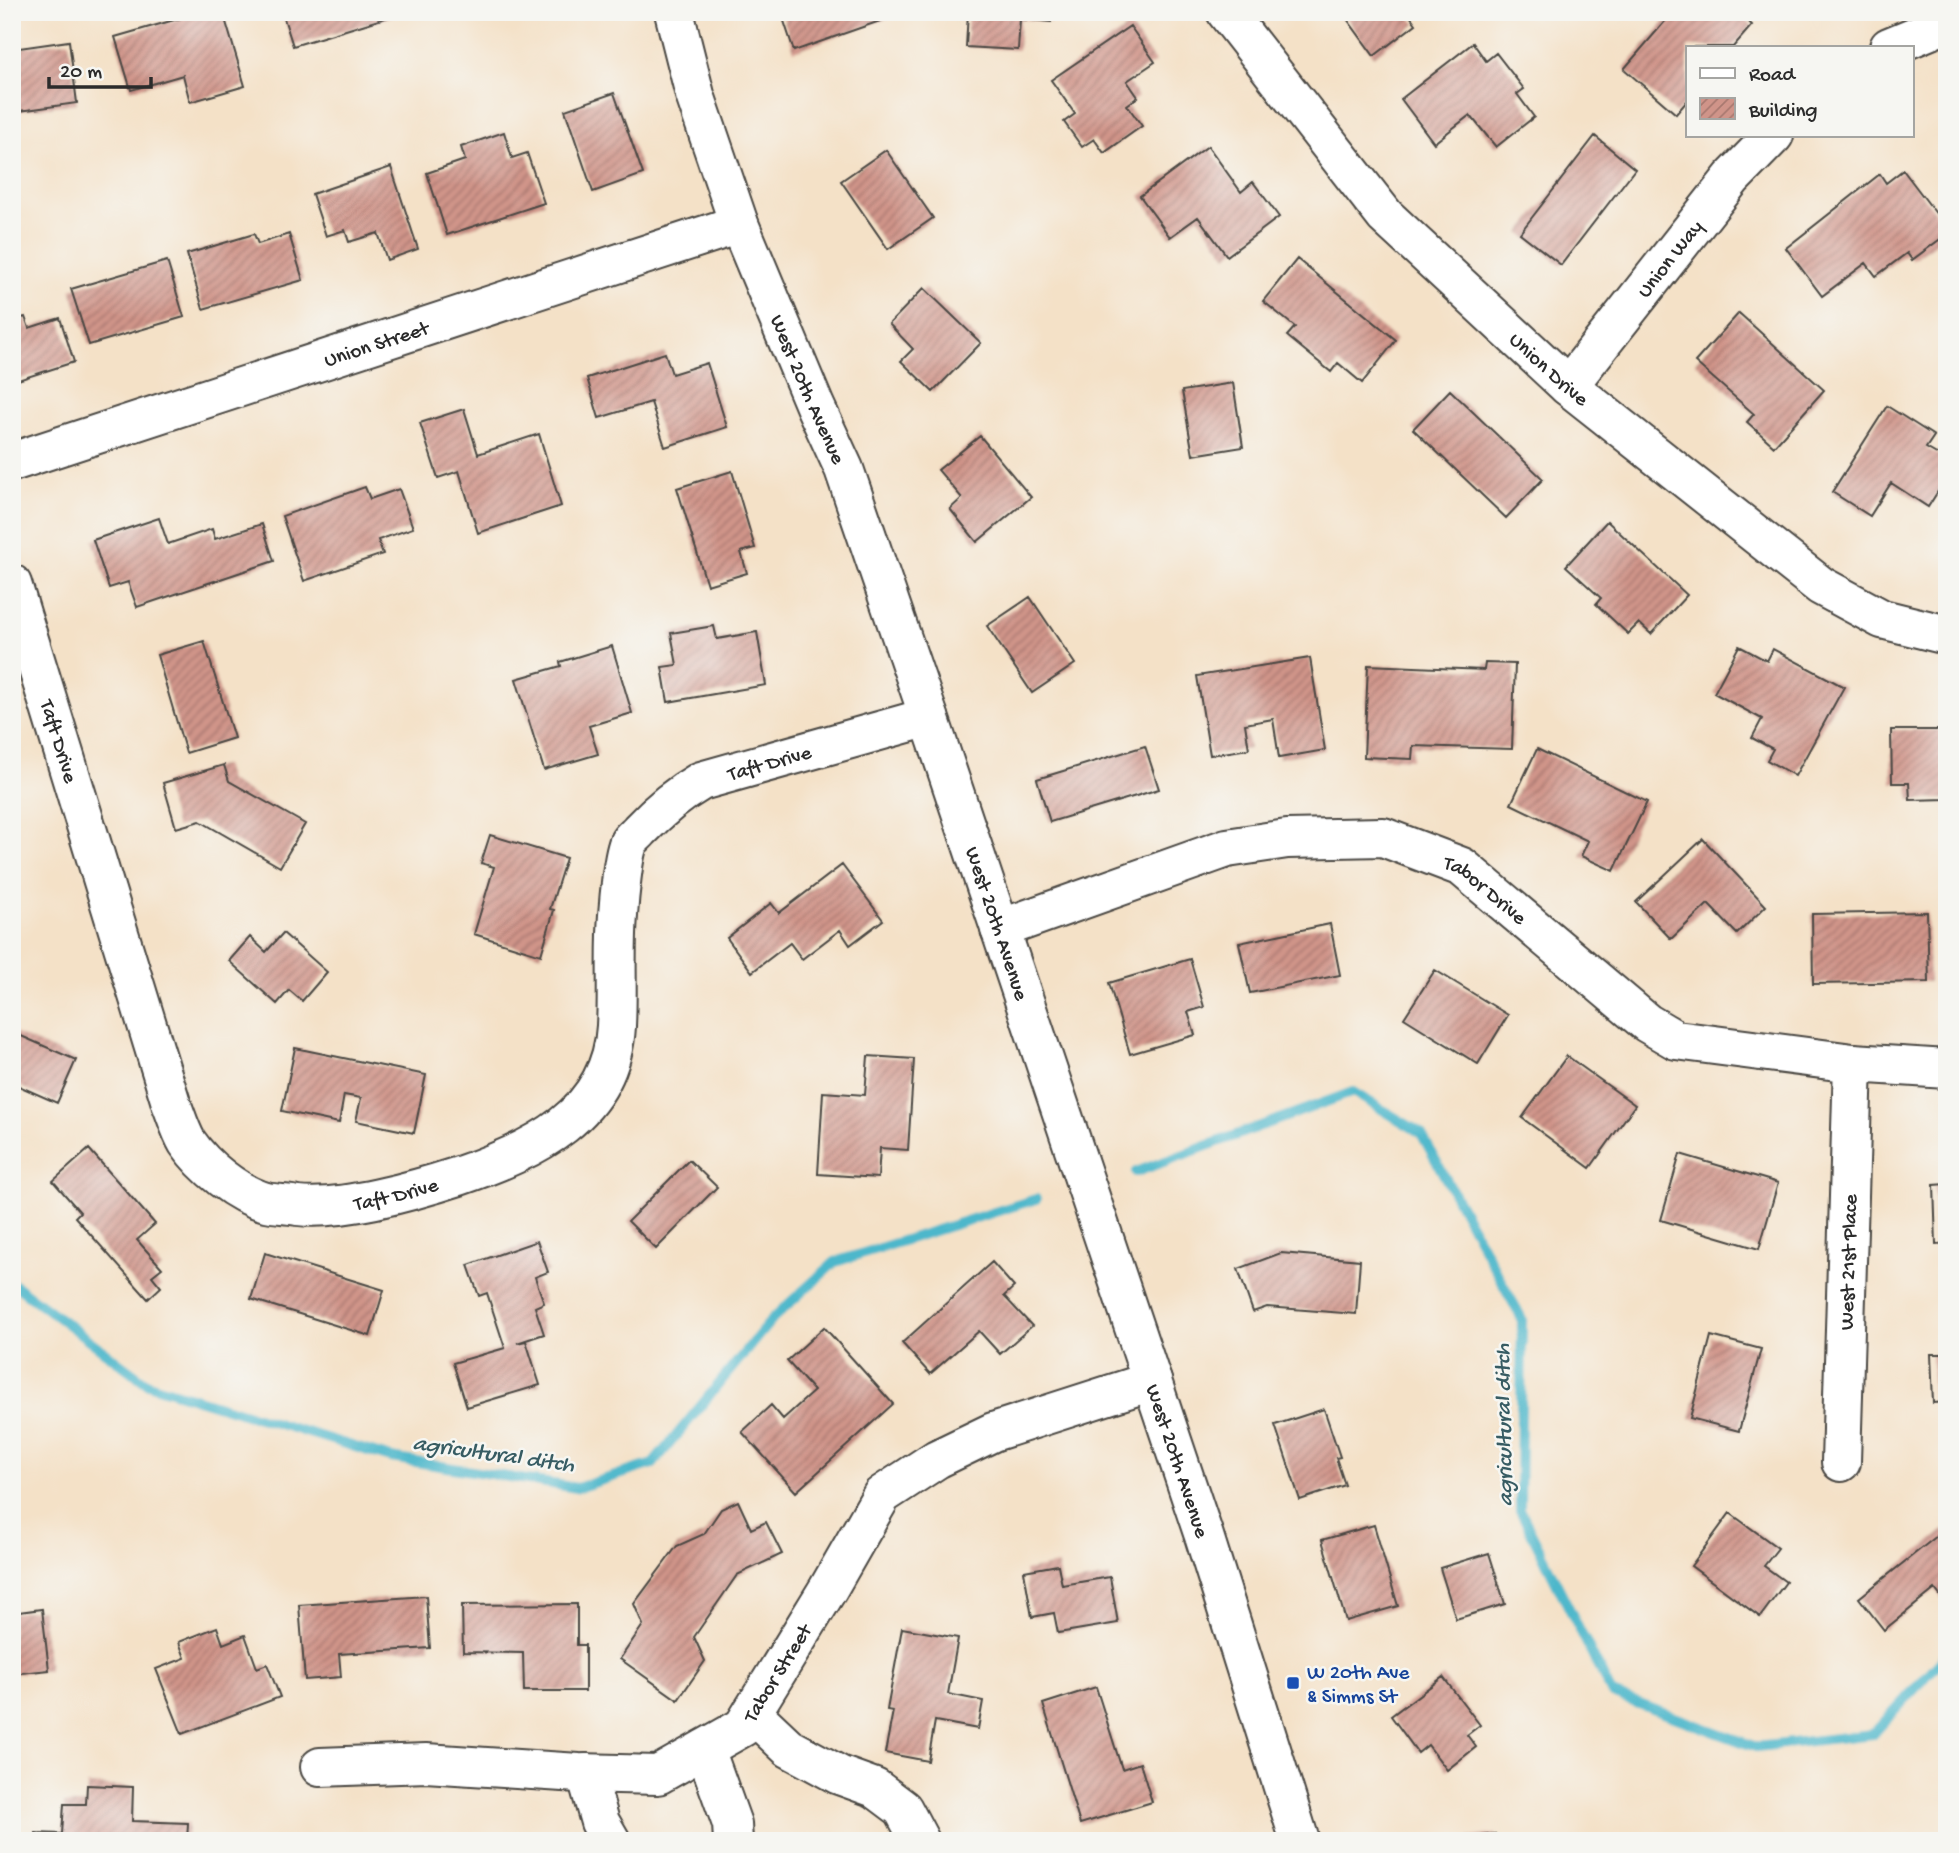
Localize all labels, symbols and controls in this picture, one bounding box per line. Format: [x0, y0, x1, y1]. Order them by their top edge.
scale bar [49, 46, 150, 90]
legend [1686, 46, 1913, 136]
text: 20 m [60, 61, 102, 86]
text: Road [1749, 64, 1797, 89]
text: Building [1748, 100, 1818, 125]
street label: Union Way [1633, 216, 1710, 304]
street label: West 20th Avenue [762, 312, 850, 470]
street label: Union Street [322, 317, 435, 375]
street label: Union Drive [1502, 329, 1593, 414]
street label: Taft Drive [32, 696, 82, 788]
street label: Taft Drive [725, 741, 816, 789]
street label: West 20th Avenue [958, 844, 1033, 1005]
street label: Tabor Drive [1438, 852, 1531, 933]
street label: Taft Drive [351, 1174, 443, 1219]
street label: West 21st Place [1836, 1193, 1865, 1331]
water label: agricultural ditch [1491, 1343, 1520, 1506]
street label: West 20th Avenue [1138, 1382, 1213, 1543]
water label: agricultural ditch [411, 1431, 576, 1480]
street label: Tabor Street [739, 1619, 820, 1729]
place label: W 20th Ave & Simms St [1307, 1662, 1411, 1711]
marker: W 20th Ave & Simms St [1285, 1675, 1301, 1691]

